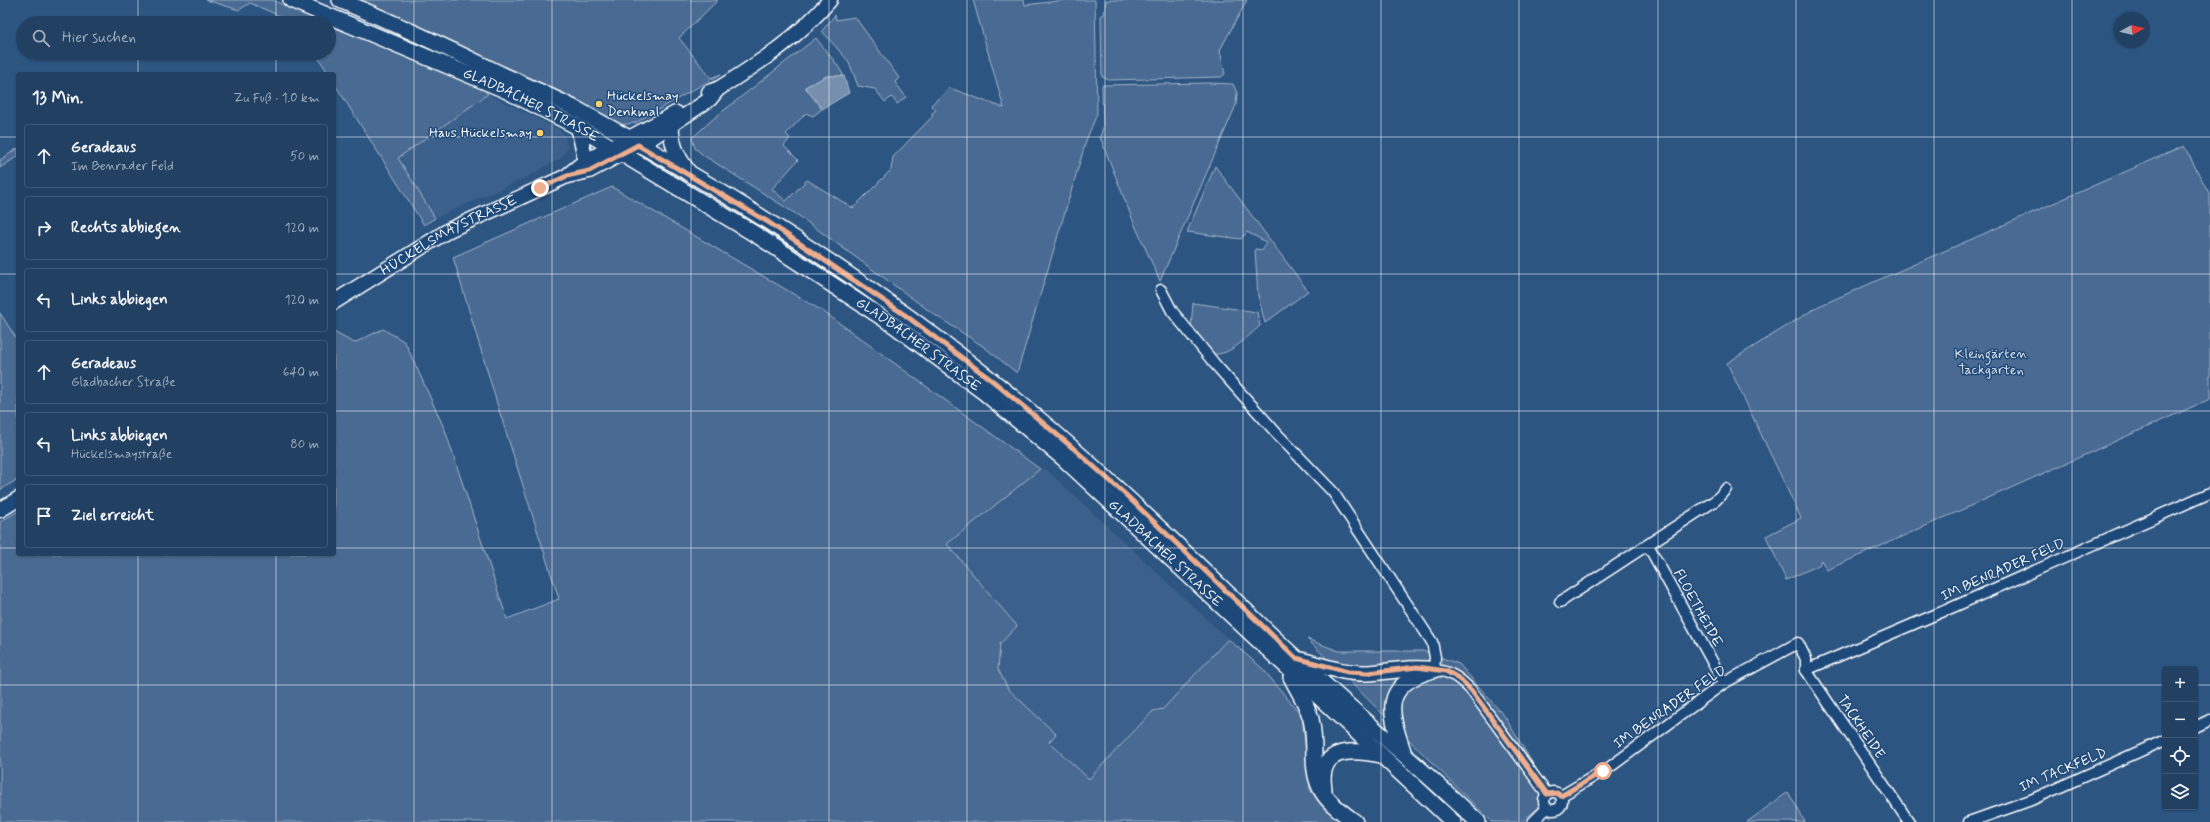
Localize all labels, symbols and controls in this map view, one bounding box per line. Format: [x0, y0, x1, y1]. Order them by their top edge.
north arrow [2114, 12, 2150, 48]
search box [16, 16, 336, 60]
icon: search [30, 27, 52, 49]
text: Hier suchen [62, 28, 136, 48]
street label: GLADBACHER STRASSE [460, 64, 602, 147]
text: 13 Min. [32, 87, 83, 109]
place label: Hückelsmay Denkmal [607, 87, 679, 121]
text: Zu Fuß · 1.0 km [234, 90, 320, 107]
marker: Hückelsmay Denkmal [594, 99, 604, 109]
place label: Haus Hückelsmay [429, 124, 532, 142]
marker: Haus Hückelsmay [535, 128, 545, 138]
text: Geradeaus [71, 138, 136, 158]
icon: ahead [33, 145, 55, 167]
text: 50 m [290, 148, 319, 165]
text: Im Benrader Feld [71, 158, 174, 175]
route end [531, 179, 549, 197]
street label: HÜCKELSMAYSTRASSE [377, 191, 520, 280]
icon: right [33, 217, 55, 239]
text: Rechts abbiegen [71, 218, 181, 238]
text: 120 m [285, 220, 319, 237]
icon: left [33, 289, 55, 311]
text: Links abbiegen [71, 290, 168, 310]
text: 120 m [285, 292, 319, 309]
street label: GLADBACHER STRASSE [852, 294, 984, 396]
park label: Kleingärten Tackgarten [1955, 345, 2027, 379]
text: Geradeaus [71, 354, 136, 374]
icon: ahead [33, 361, 55, 383]
text: 640 m [283, 364, 319, 381]
text: Gladbacher Straße [71, 374, 176, 391]
text: Links abbiegen [71, 426, 168, 446]
icon: left [33, 433, 55, 455]
text: 80 m [290, 436, 319, 453]
text: Hückelsmaystraße [71, 446, 172, 463]
street label: GLADBACHER STRASSE [1104, 496, 1226, 611]
icon: arrive [33, 505, 55, 527]
text: Ziel erreicht [71, 506, 154, 526]
street label: IM BENRADER FELD [1938, 535, 2068, 605]
street label: FLOETHEIDE [1669, 566, 1727, 650]
street label: IM BENRADER FELD [1610, 661, 1730, 753]
map controls [2162, 666, 2198, 810]
button: + [2162, 666, 2198, 702]
street label: TACKHEIDE [1833, 692, 1889, 762]
button: − [2162, 702, 2198, 738]
button: locate [2162, 738, 2198, 774]
street label: IM TACKFELD [2017, 744, 2109, 796]
route start [1594, 762, 1612, 780]
button: layers [2162, 774, 2198, 810]

